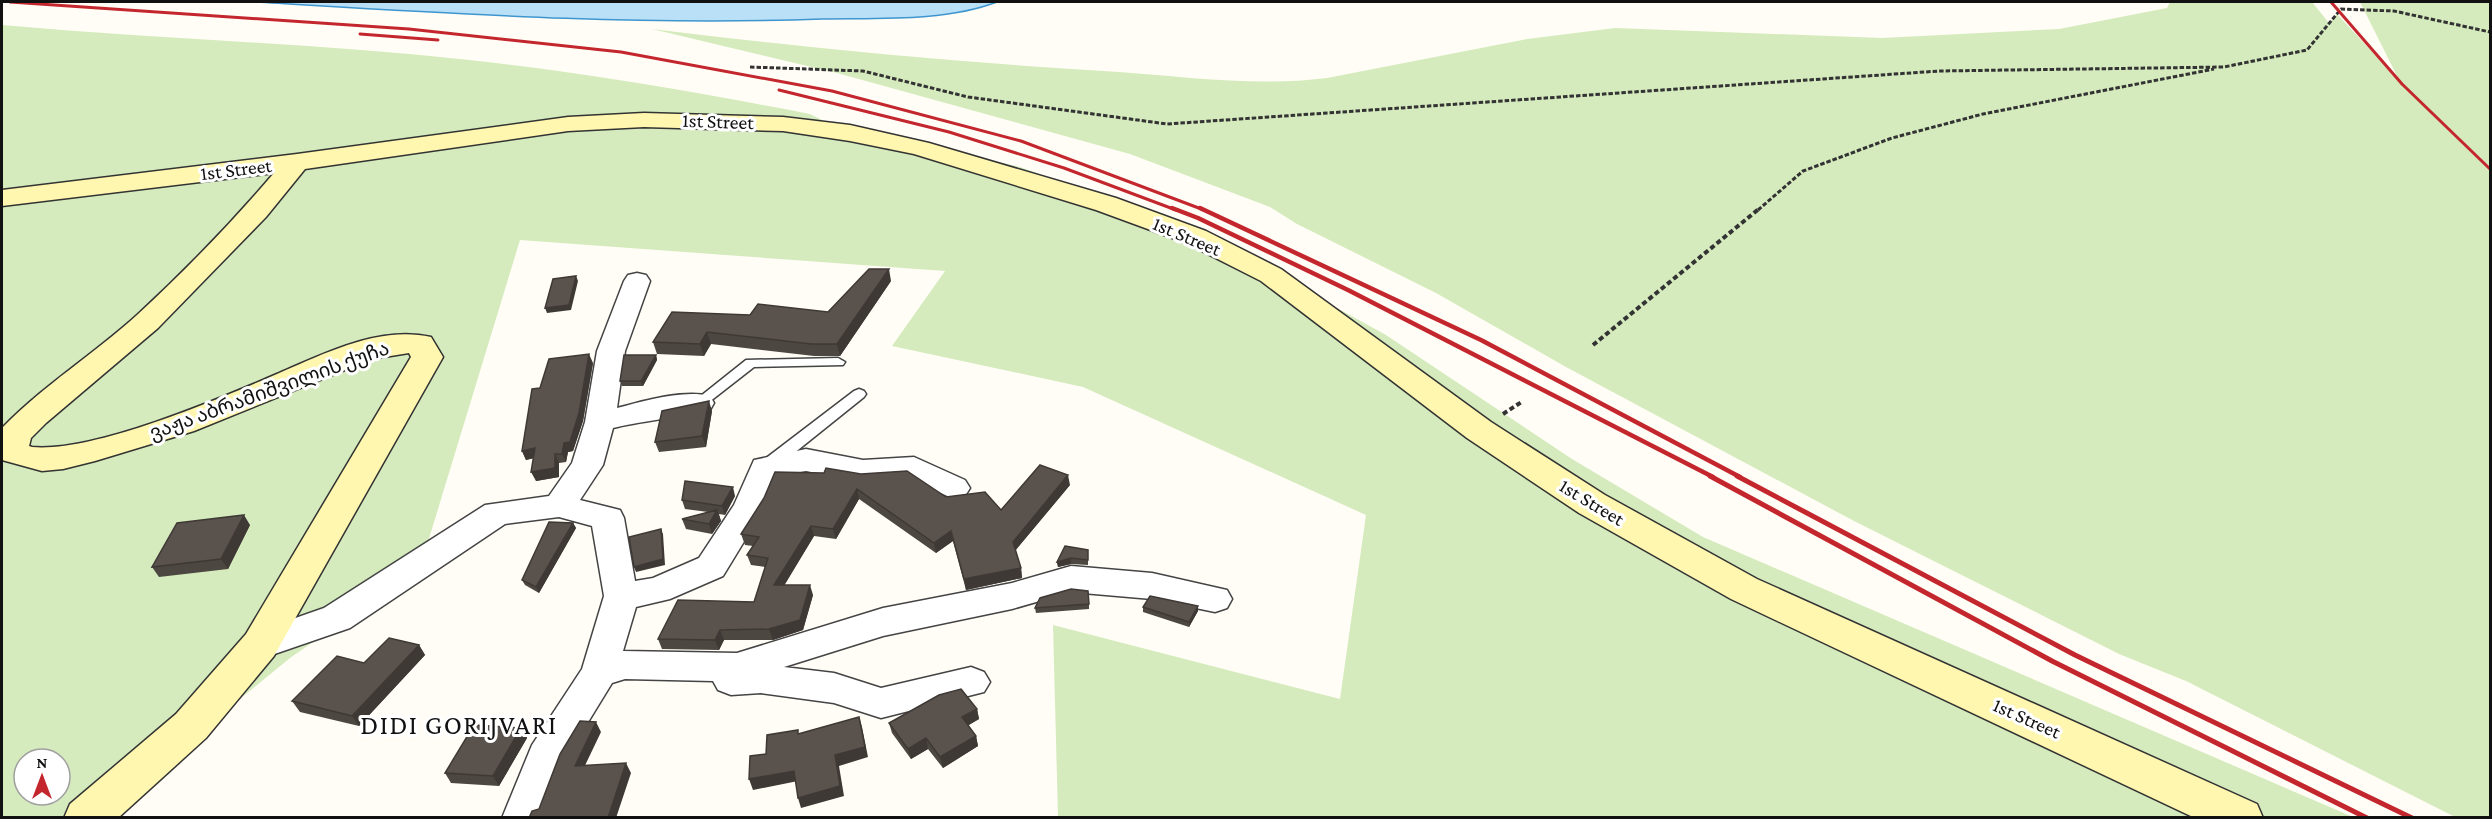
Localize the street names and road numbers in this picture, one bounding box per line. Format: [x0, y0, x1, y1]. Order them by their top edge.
street label: 1st Street [682, 109, 755, 133]
street label: 1st Street [199, 154, 273, 184]
street label: 1st Street [1150, 212, 1225, 260]
street label: ვაჟა აბრამიშვილის ქუჩა [146, 336, 393, 446]
street label: 1st Street [1556, 474, 1629, 530]
street label: 1st Street [1990, 693, 2065, 743]

